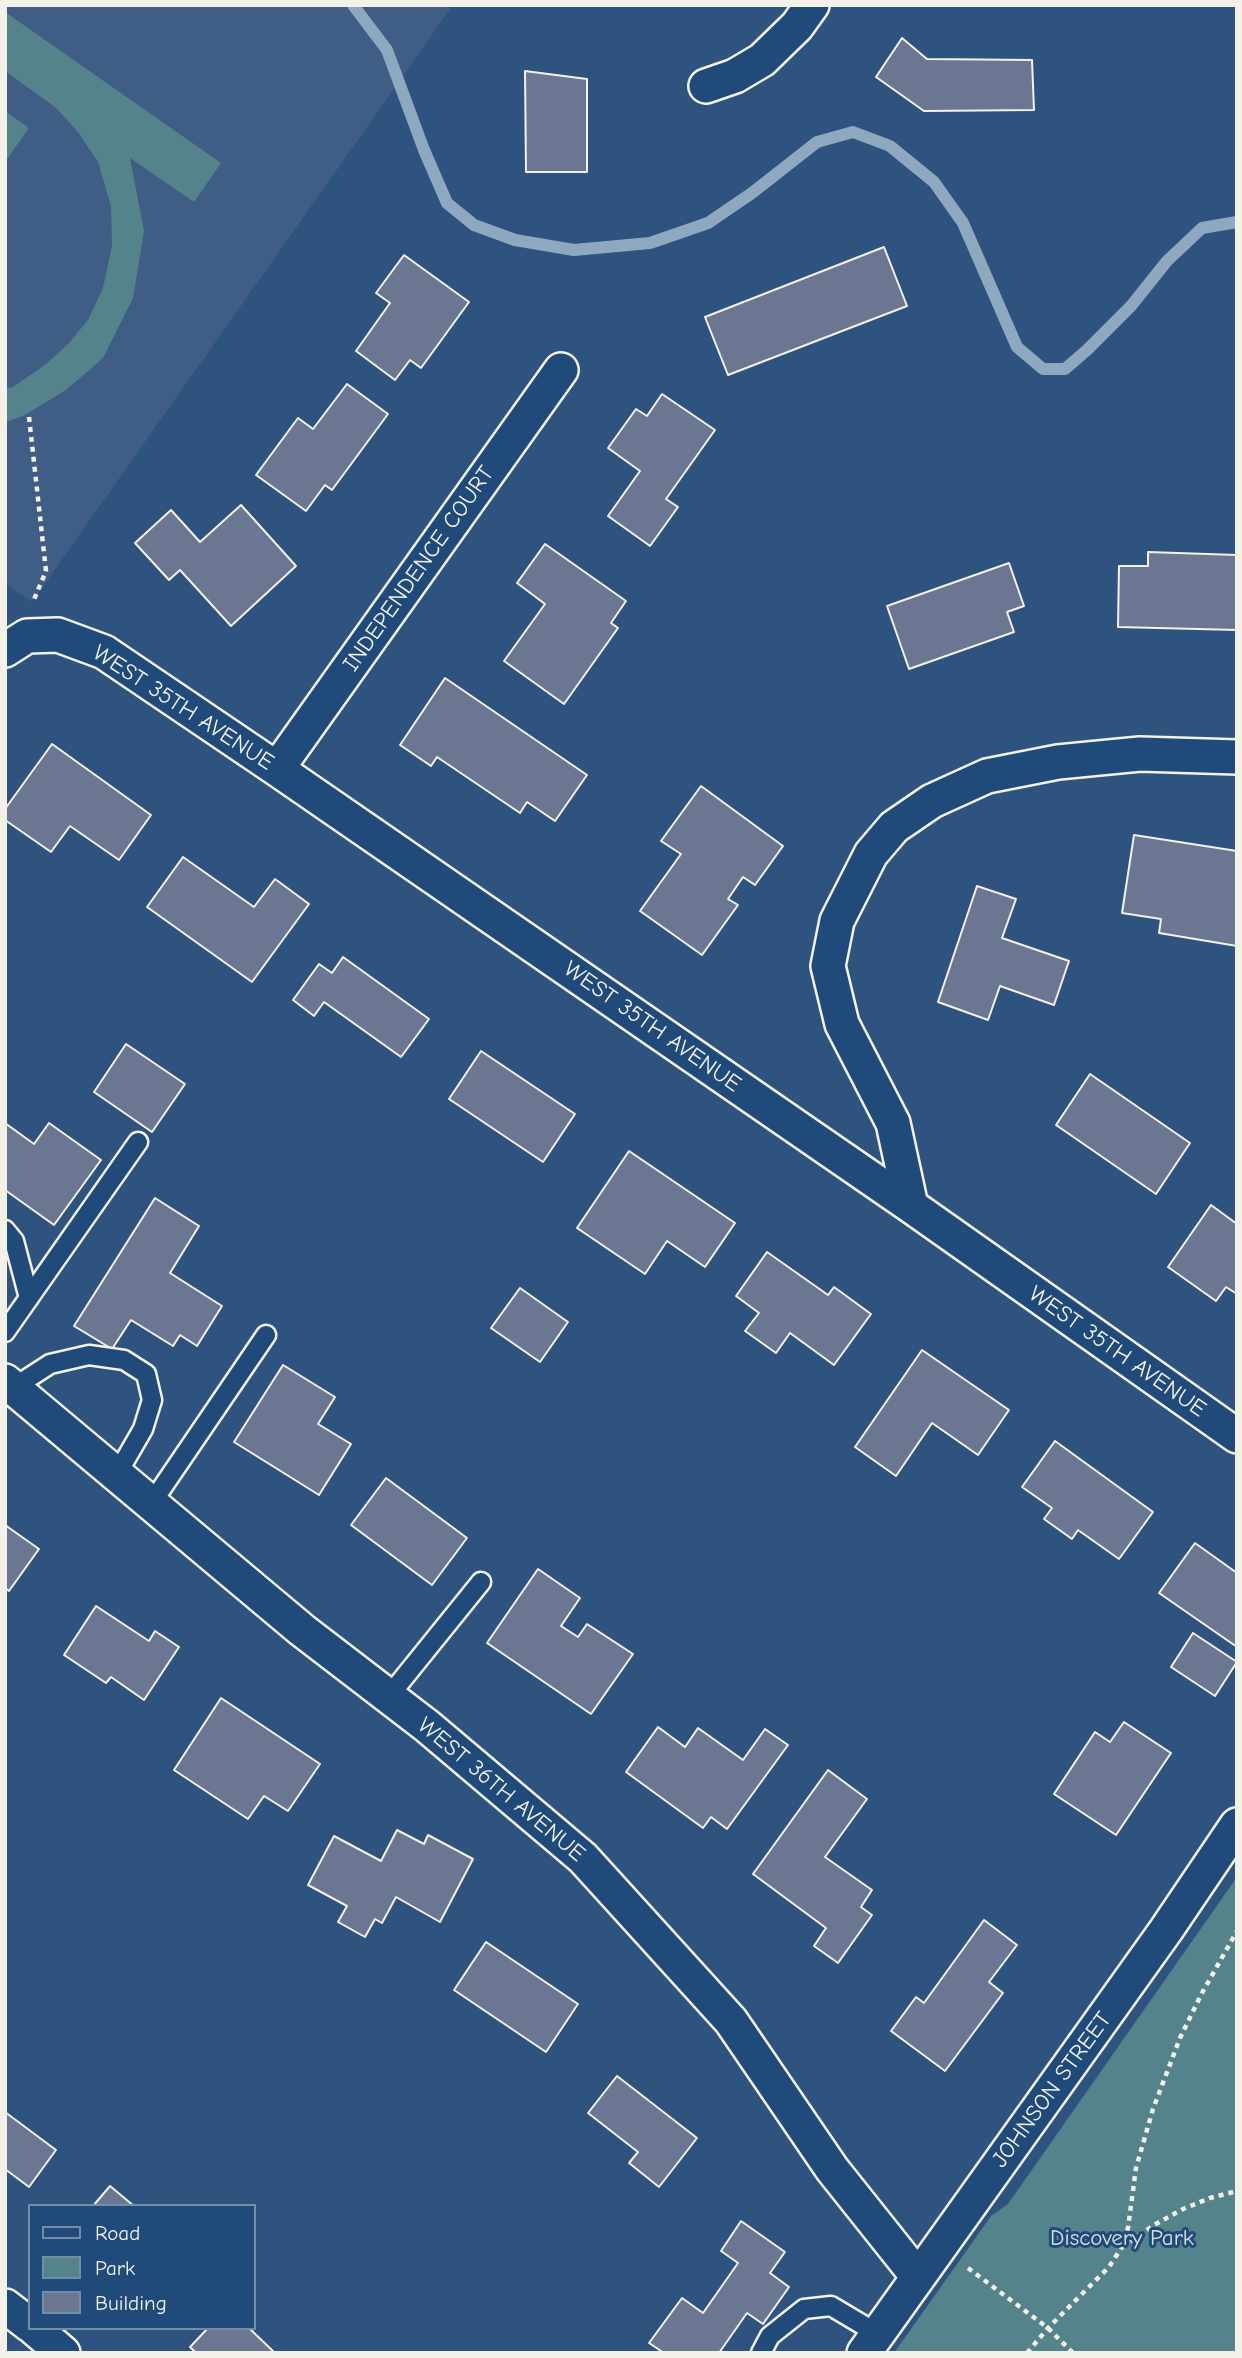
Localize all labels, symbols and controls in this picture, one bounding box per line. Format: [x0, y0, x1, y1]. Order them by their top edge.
street label: INDEPENDENCE COURT [338, 461, 500, 677]
street label: WEST 35TH AVENUE [87, 639, 279, 777]
street label: WEST 35TH AVENUE [558, 955, 746, 1099]
street label: WEST 35TH AVENUE [1023, 1280, 1211, 1424]
street label: WEST 36TH AVENUE [412, 1712, 590, 1868]
street label: JOHNSON STREET [986, 2007, 1118, 2173]
legend [28, 2204, 256, 2330]
text: Road [95, 2221, 140, 2245]
park label: Discovery Park [1050, 2224, 1194, 2252]
text: Park [95, 2256, 135, 2280]
text: Building [95, 2291, 167, 2315]

